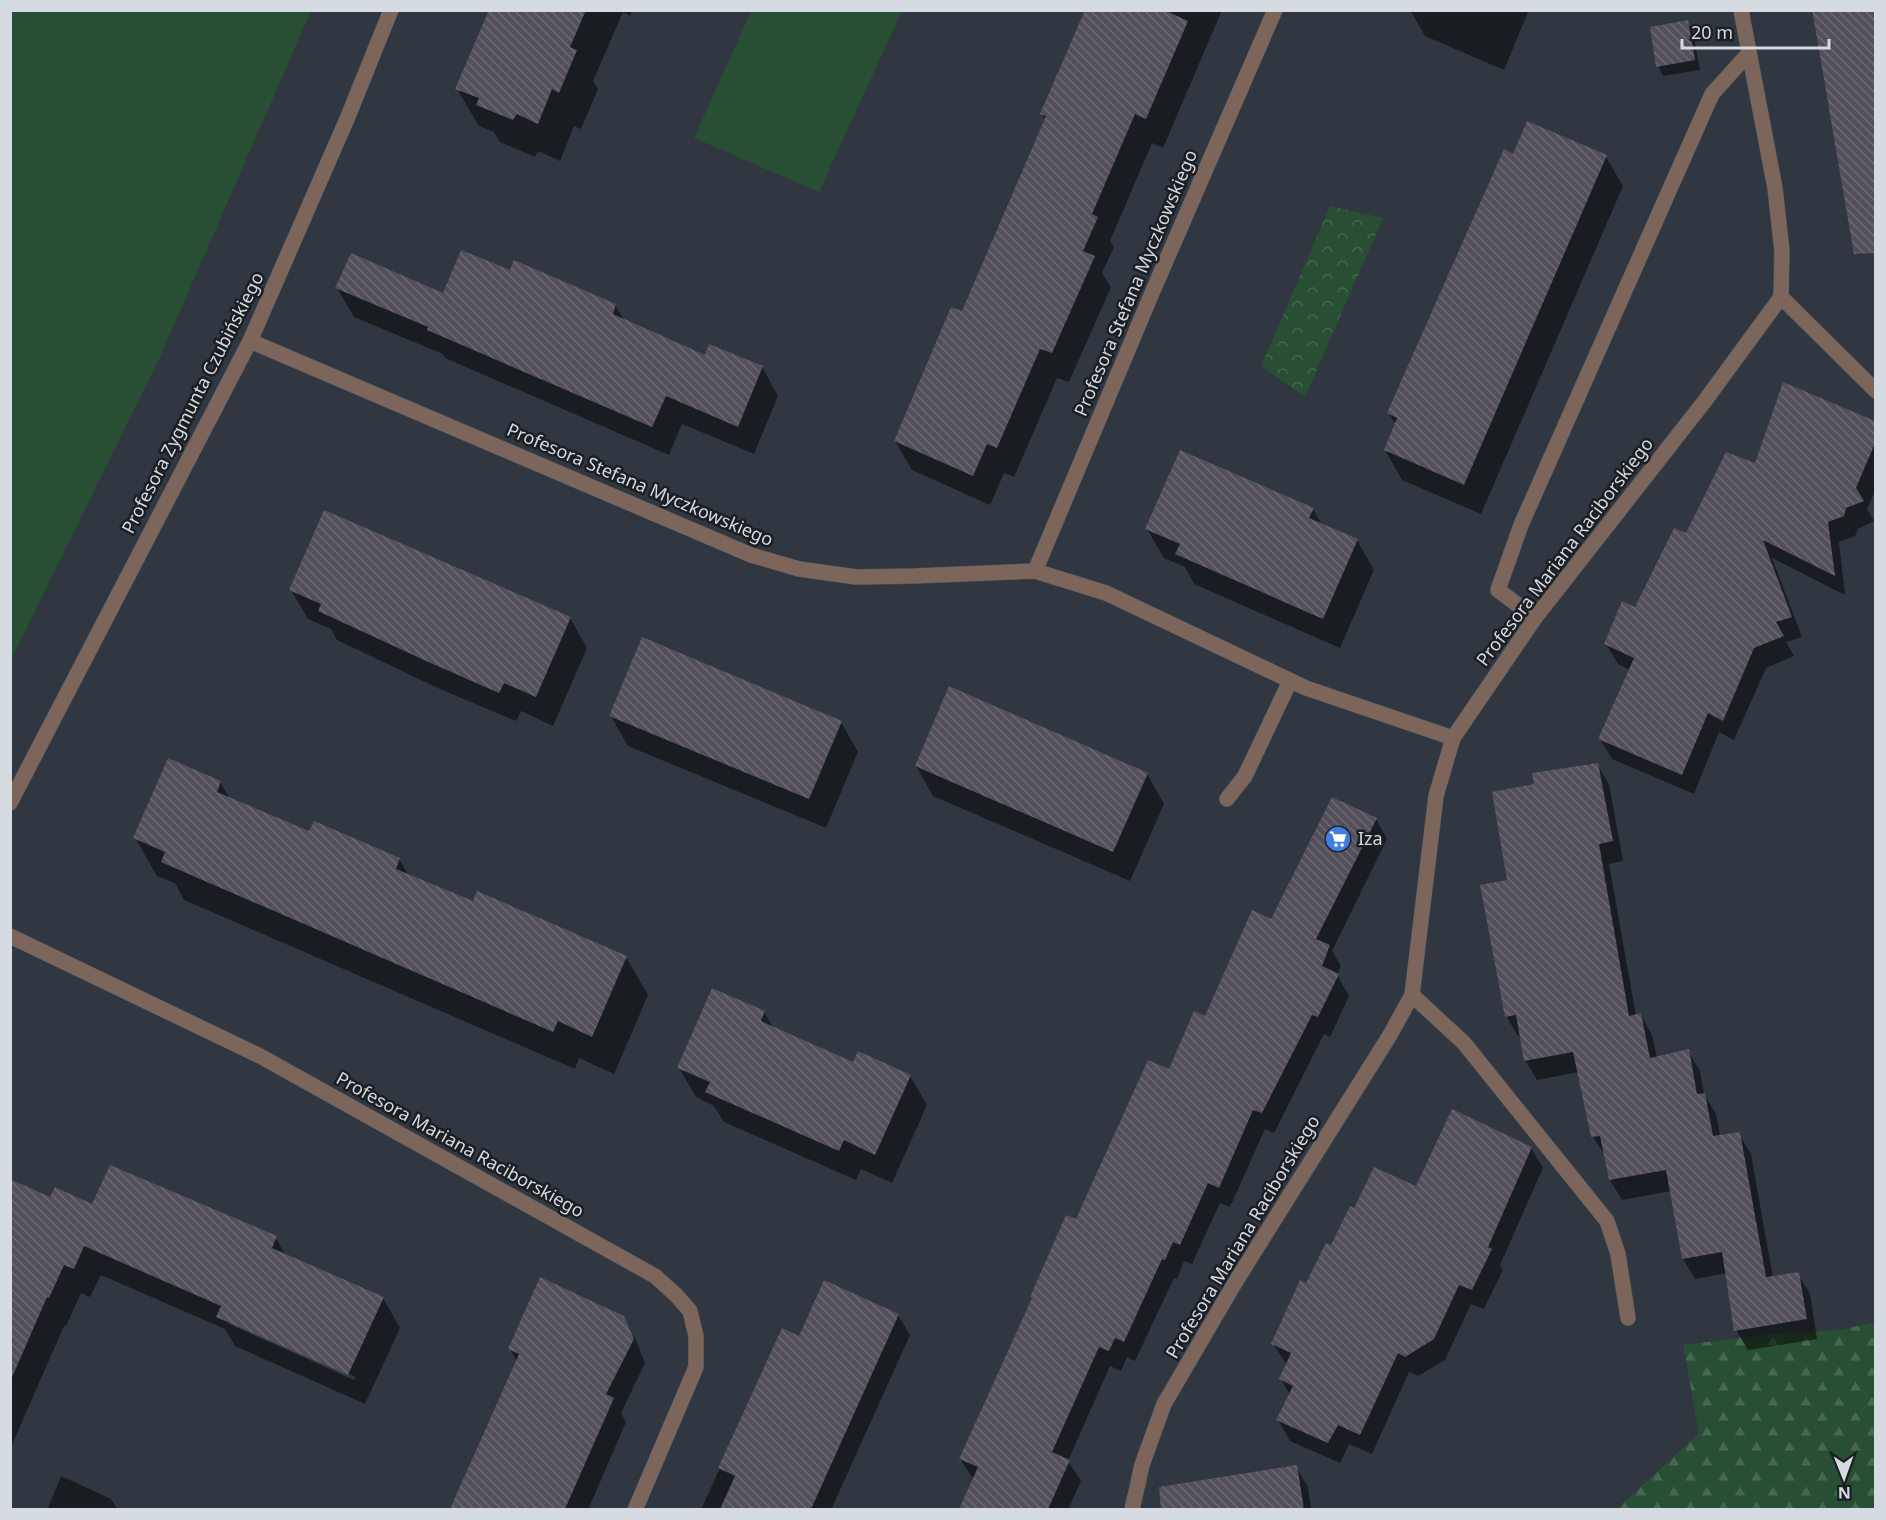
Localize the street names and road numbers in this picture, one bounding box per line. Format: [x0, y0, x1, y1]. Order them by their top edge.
street label: Profesora Stefana Myczkowskiego [1068, 146, 1202, 419]
street label: Profesora Zygmunta Czubińskiego [116, 268, 269, 537]
street label: Profesora Stefana Myczkowskiego [504, 417, 777, 551]
street label: Profesora Mariana Raciborskiego [1470, 432, 1658, 670]
street label: Profesora Mariana Raciborskiego [332, 1066, 589, 1223]
street label: Profesora Mariana Raciborskiego [1160, 1110, 1325, 1363]

